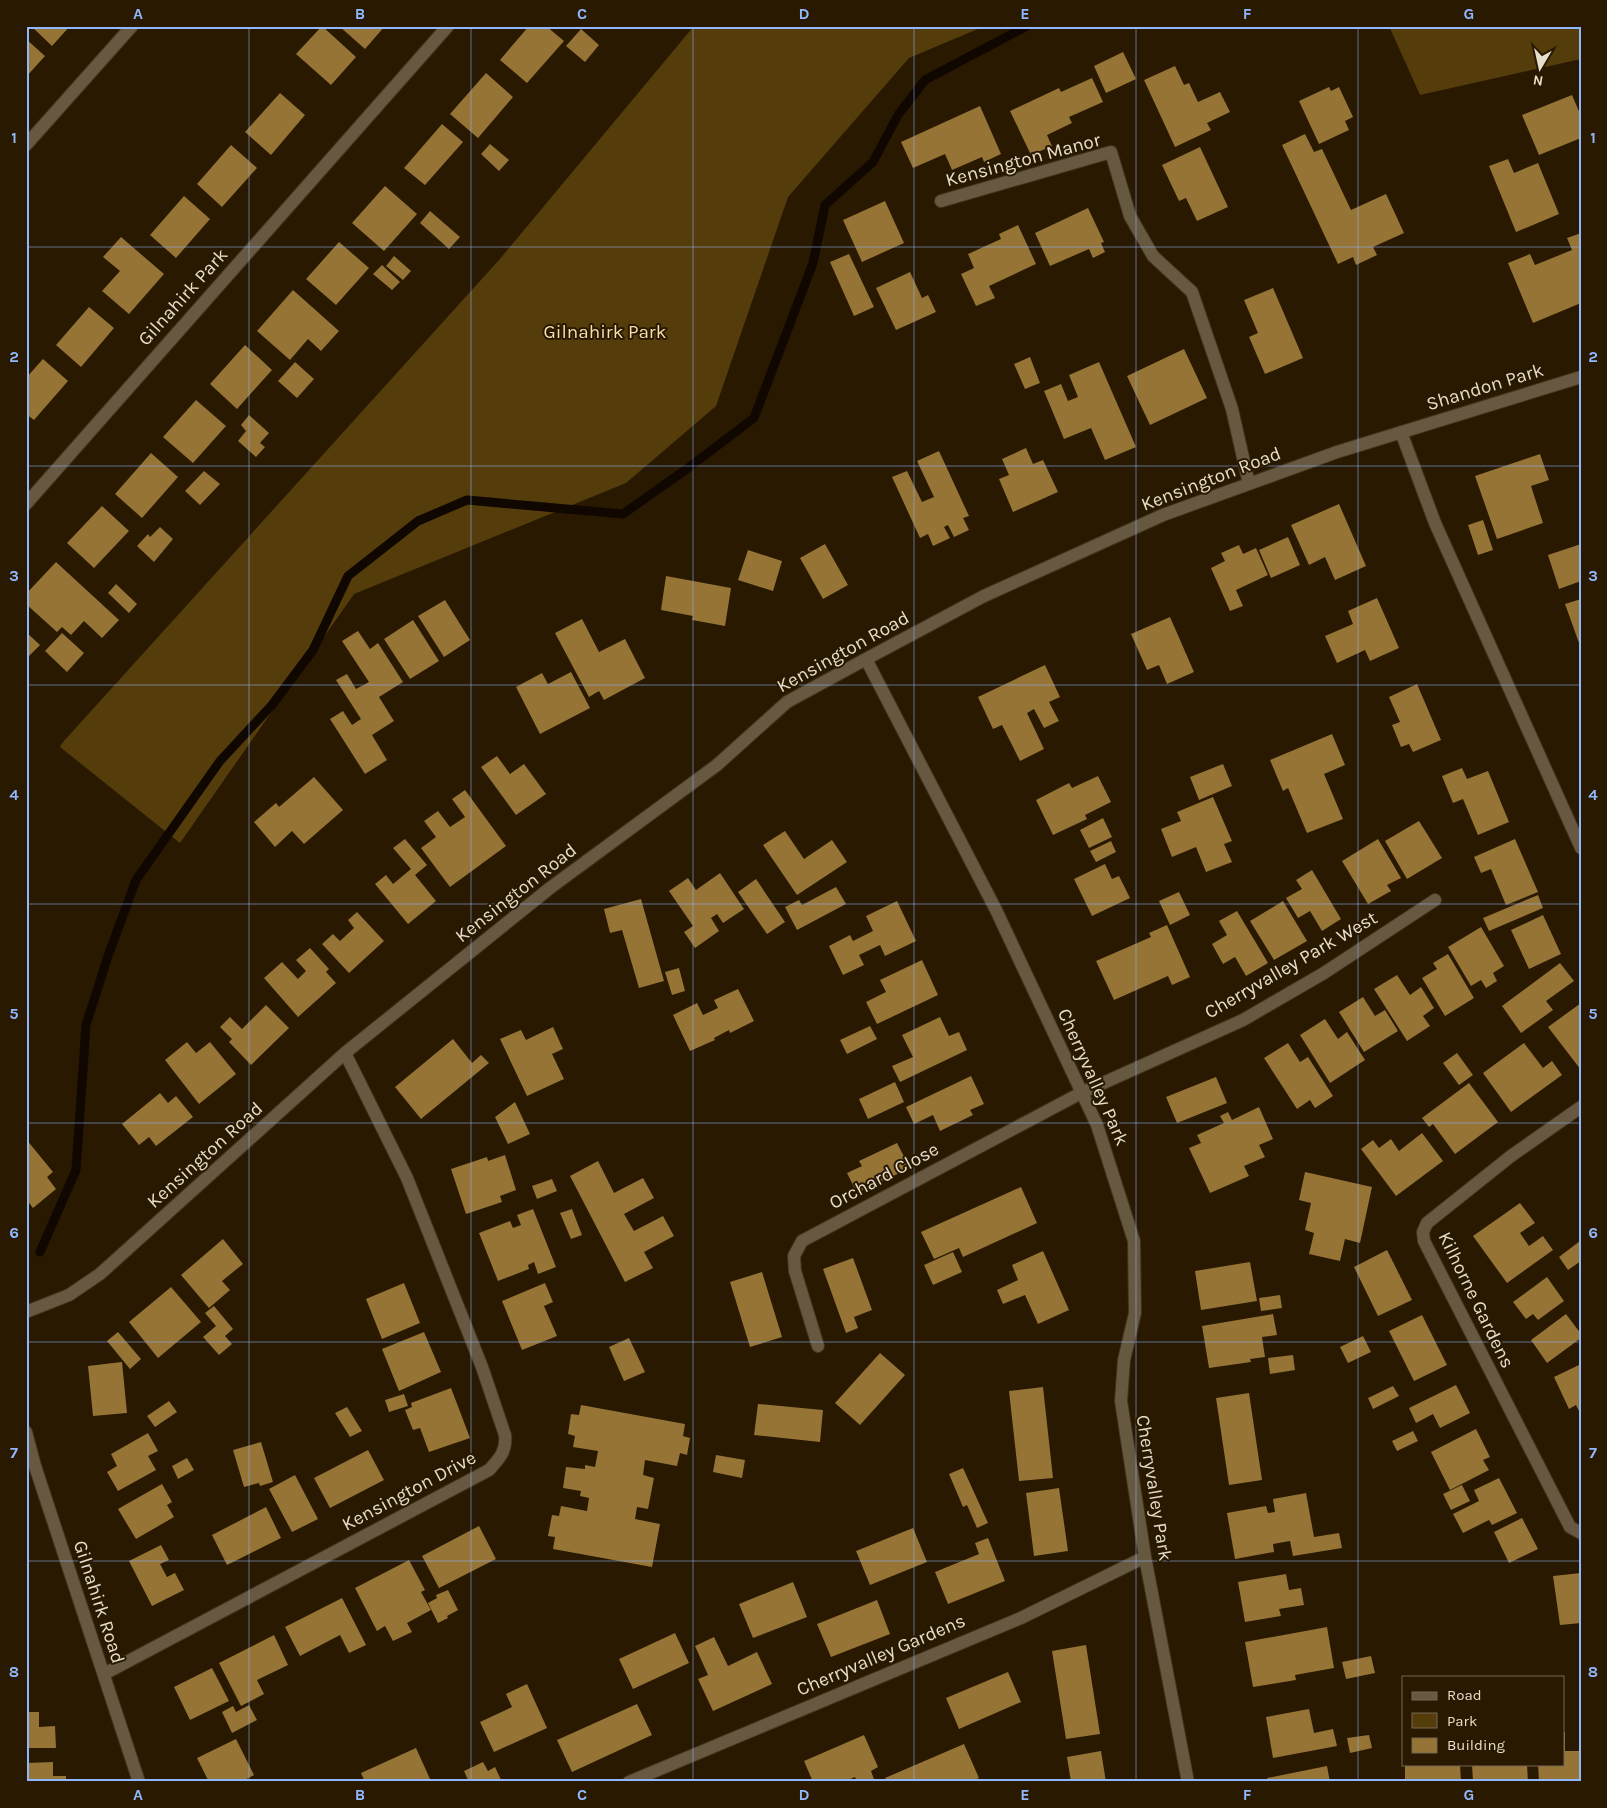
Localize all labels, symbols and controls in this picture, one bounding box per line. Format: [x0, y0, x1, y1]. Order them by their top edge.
text: A [133, 4, 143, 23]
text: B [355, 4, 365, 23]
text: C [577, 4, 587, 23]
text: D [799, 4, 810, 23]
text: E [1020, 4, 1030, 23]
text: F [1243, 4, 1252, 23]
text: G [1464, 4, 1474, 23]
north arrow [1514, 42, 1564, 92]
text: N [1532, 71, 1544, 90]
text: 1 [11, 128, 17, 147]
text: 1 [1590, 128, 1596, 147]
street label: Kensington Manor [943, 129, 1103, 191]
street label: Gilnahirk Park [134, 244, 232, 350]
park label: Gilnahirk Park [544, 321, 667, 343]
text: 2 [9, 347, 19, 366]
text: 2 [1588, 347, 1598, 366]
street label: Shandon Park [1424, 359, 1546, 415]
street label: Kensington Road [1138, 442, 1284, 516]
text: 3 [9, 566, 19, 585]
text: 3 [1588, 566, 1598, 585]
street label: Kensington Road [773, 607, 913, 697]
text: 4 [9, 785, 19, 804]
text: 4 [1588, 785, 1598, 804]
street label: Kensington Road [451, 839, 581, 947]
street label: Cherryvalley Park West [1201, 907, 1381, 1023]
text: 5 [9, 1004, 19, 1023]
text: 5 [1588, 1004, 1598, 1023]
street label: Cherryvalley Park [1053, 1005, 1133, 1149]
street label: Kensington Road [143, 1097, 267, 1213]
street label: Orchard Close [826, 1138, 942, 1214]
text: 6 [9, 1223, 19, 1242]
text: 6 [1588, 1223, 1598, 1242]
street label: Kilhorne Gardens [1433, 1228, 1519, 1372]
street label: Cherryvalley Park [1132, 1413, 1176, 1563]
text: 7 [10, 1443, 18, 1462]
text: 7 [1589, 1443, 1597, 1462]
street label: Kensington Drive [338, 1446, 480, 1536]
street label: Gilnahirk Road [69, 1538, 129, 1666]
street label: Cherryvalley Gardens [793, 1609, 969, 1701]
text: 8 [9, 1662, 19, 1681]
text: 8 [1588, 1662, 1598, 1681]
legend [1402, 1676, 1564, 1766]
text: Road [1447, 1686, 1482, 1704]
text: Park [1447, 1712, 1477, 1730]
text: Building [1447, 1736, 1505, 1754]
text: A [133, 1785, 143, 1804]
text: B [355, 1785, 365, 1804]
text: C [577, 1785, 587, 1804]
text: D [799, 1785, 810, 1804]
text: E [1020, 1785, 1030, 1804]
text: F [1243, 1785, 1252, 1804]
text: G [1464, 1785, 1474, 1804]

